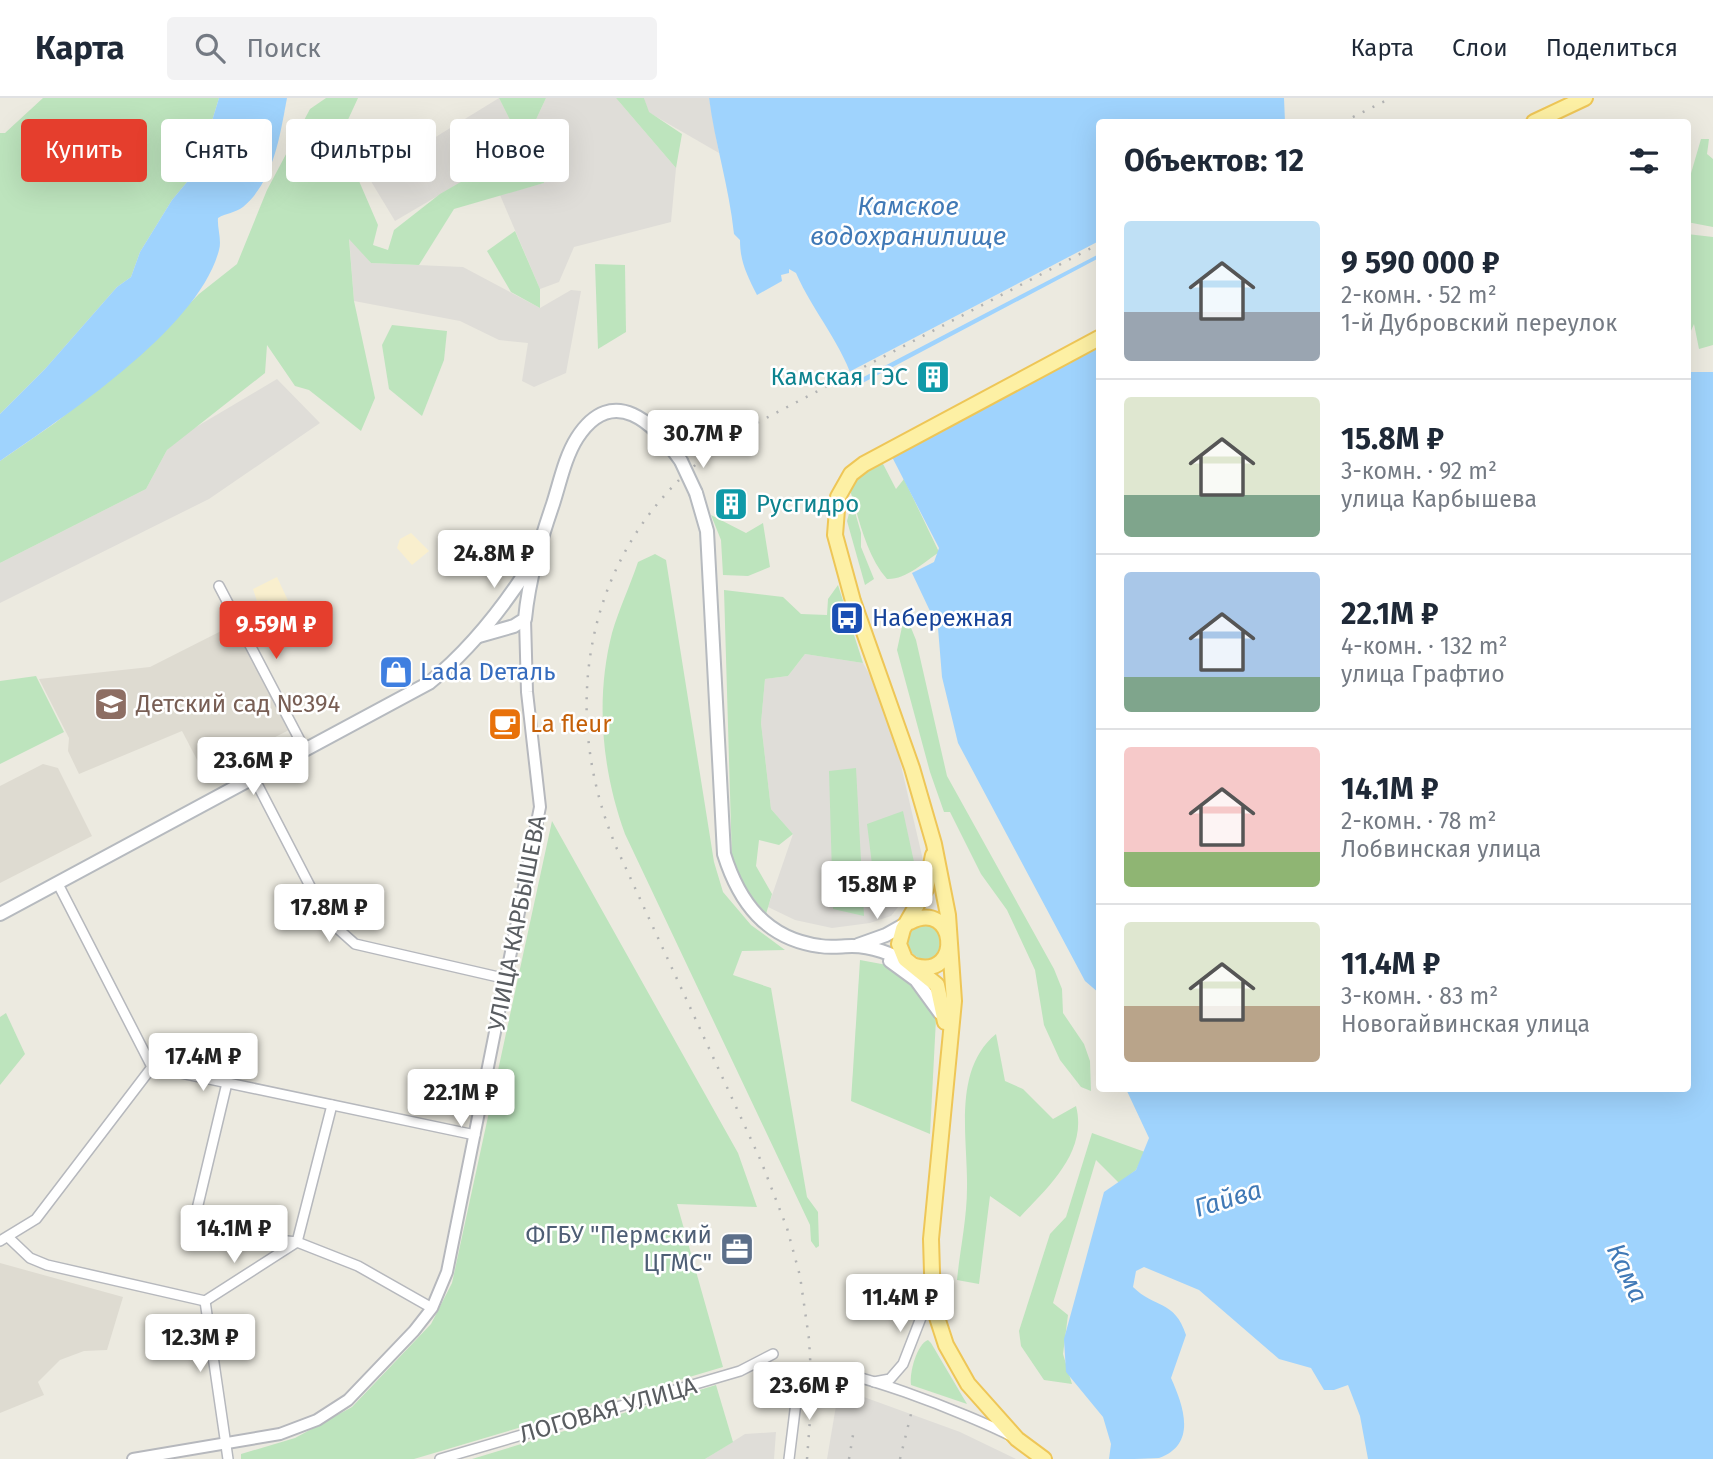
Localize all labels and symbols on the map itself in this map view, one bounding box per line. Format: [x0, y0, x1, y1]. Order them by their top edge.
water label: Камское водохранилище [810, 191, 1006, 252]
building icon: Камская ГЭС [914, 358, 952, 396]
place label: Камская ГЭС [771, 363, 908, 391]
pin: 30.7M ₽ [638, 410, 768, 470]
building icon: Русгидро [712, 485, 750, 523]
place label: Русгидро [756, 490, 859, 518]
pin: 24.8M ₽ [429, 531, 559, 590]
bus stop icon: Набережная [828, 599, 866, 637]
pin: 9.59M ₽ [211, 602, 341, 661]
place label: Набережная [872, 604, 1013, 632]
shop icon: Lada Dеталь [377, 653, 415, 691]
place label: Lada Dеталь [420, 658, 556, 686]
school or university icon: Детский сад №394 [92, 685, 130, 723]
place label: Детский сад №394 [135, 690, 340, 718]
cafe icon: La fleur [486, 705, 524, 743]
place label: La fleur [530, 710, 612, 738]
pin: 23.6M ₽ [188, 738, 318, 797]
street label: УЛИЦА КАРБЫШЕВА [482, 812, 552, 1033]
pin: 15.8M ₽ [812, 862, 942, 921]
pin: 17.8M ₽ [264, 884, 394, 944]
pin: 17.4M ₽ [138, 1034, 268, 1093]
pin: 22.1M ₽ [396, 1070, 526, 1129]
water label: Гайва [1191, 1174, 1265, 1224]
pin: 14.1M ₽ [169, 1206, 299, 1265]
place label: ФГБУ "Пермский ЦГМС" [525, 1221, 712, 1277]
office icon: ФГБУ "Пермский ЦГМС" [718, 1230, 756, 1268]
water label: Кама [1600, 1238, 1654, 1308]
pin: 11.4M ₽ [835, 1274, 965, 1334]
pin: 12.3M ₽ [135, 1314, 265, 1374]
pin: 23.6M ₽ [744, 1362, 874, 1422]
street label: ЛОГОВАЯ УЛИЦА [516, 1371, 700, 1449]

